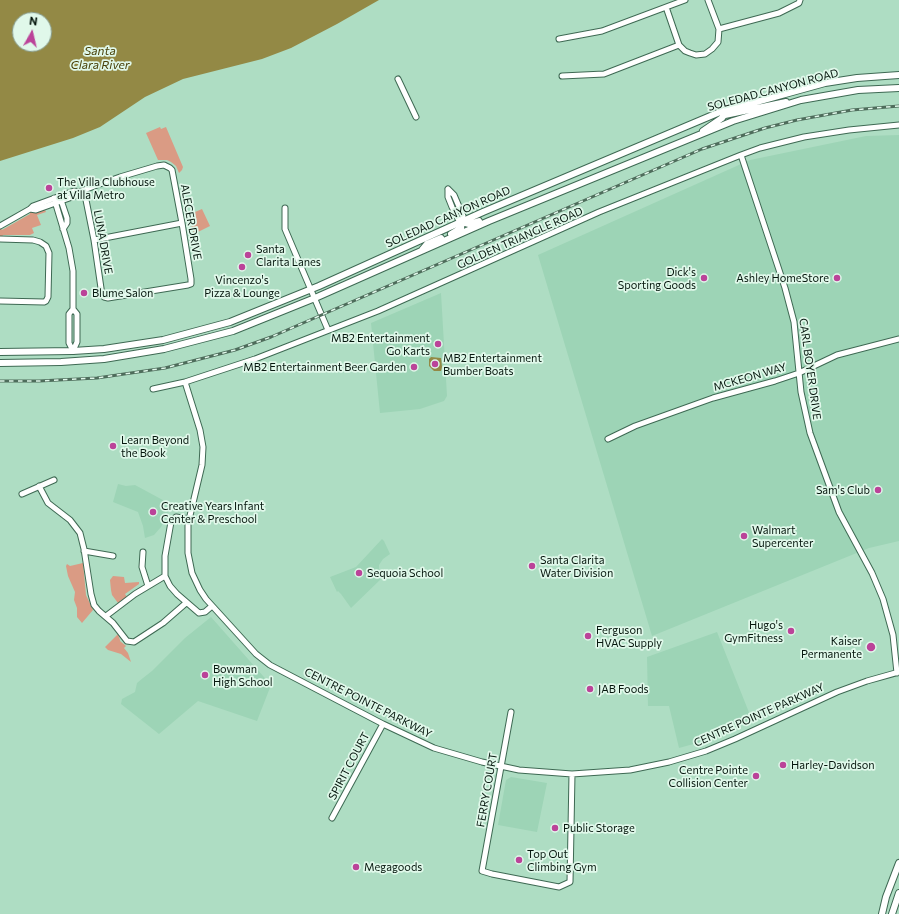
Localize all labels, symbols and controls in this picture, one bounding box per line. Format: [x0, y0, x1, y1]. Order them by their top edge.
north arrow [12, 12, 52, 52]
text: N [29, 14, 39, 28]
water label: Santa Clara River [70, 44, 130, 72]
street label: SOLEDAD CANYON ROAD [706, 66, 840, 114]
place label: The Villa Clubhouse at Villa Metro [57, 175, 155, 201]
marker: The Villa Clubhouse at Villa Metro [44, 183, 54, 193]
street label: ALECER DRIVE [178, 183, 204, 261]
street label: SOLEDAD CANYON ROAD [384, 184, 512, 250]
street label: GOLDEN TRIANGLE ROAD [455, 204, 585, 272]
street label: LUNA DRIVE [91, 209, 115, 275]
place label: Santa Clarita Lanes [256, 242, 321, 268]
marker: Santa Clarita Lanes [243, 250, 253, 260]
marker: Vincenzo's Pizza & Lounge [237, 262, 247, 272]
place label: Dick's Sporting Goods [618, 265, 696, 291]
place label: Ashley HomeStore [736, 271, 829, 285]
place label: Vincenzo's Pizza & Lounge [204, 273, 280, 299]
marker: Dick's Sporting Goods [699, 273, 709, 283]
marker: Ashley HomeStore [832, 273, 842, 283]
place label: Blume Salon [92, 286, 153, 300]
marker: Blume Salon [79, 288, 89, 298]
street label: CARL BOYER DRIVE [796, 317, 824, 421]
place label: MB2 Entertainment Go Karts [331, 331, 430, 357]
marker: MB2 Entertainment Go Karts [433, 339, 443, 349]
place label: MB2 Entertainment Bumber Boats [443, 351, 542, 377]
marker: MB2 Entertainment Bumber Boats [430, 359, 440, 369]
place label: MB2 Entertainment Beer Garden [243, 360, 406, 374]
street label: MCKEON WAY [712, 360, 788, 394]
marker: MB2 Entertainment Beer Garden [409, 362, 419, 372]
place label: Learn Beyond the Book [121, 433, 189, 459]
marker: Learn Beyond the Book [108, 441, 118, 451]
place label: Sam's Club [816, 483, 870, 497]
marker: Sam's Club [873, 485, 883, 495]
place label: Creative Years Infant Center & Preschool [161, 499, 264, 525]
marker: Creative Years Infant Center & Preschool [148, 507, 158, 517]
place label: Walmart Supercenter [752, 523, 813, 549]
marker: Walmart Supercenter [739, 531, 749, 541]
place label: Santa Clarita Water Division [540, 553, 613, 579]
marker: Santa Clarita Water Division [527, 561, 537, 571]
place label: Sequoia School [367, 566, 443, 580]
marker: Sequoia School [354, 568, 364, 578]
place label: Hugo's GymFitness [724, 618, 783, 644]
place label: Ferguson HVAC Supply [596, 623, 662, 649]
marker: Hugo's GymFitness [786, 626, 796, 636]
marker: Ferguson HVAC Supply [583, 631, 593, 641]
place label: Kaiser Permanente [801, 634, 862, 660]
marker: Kaiser Permanente [865, 641, 877, 653]
place label: Bowman High School [213, 662, 273, 688]
street label: CENTRE POINTE PARKWAY [302, 665, 434, 741]
marker: Bowman High School [200, 670, 210, 680]
street label: CENTRE POINTE PARKWAY [692, 680, 826, 750]
place label: JAB Foods [598, 682, 649, 696]
marker: JAB Foods [585, 684, 595, 694]
street label: SPIRIT COURT [326, 730, 372, 802]
street label: FERRY COURT [474, 752, 500, 828]
place label: Harley-Davidson [791, 758, 875, 772]
marker: Harley-Davidson [778, 760, 788, 770]
place label: Centre Pointe Collision Center [668, 763, 748, 789]
marker: Centre Pointe Collision Center [751, 771, 761, 781]
place label: Public Storage [563, 821, 635, 835]
marker: Public Storage [550, 823, 560, 833]
place label: Top Out Climbing Gym [527, 847, 597, 873]
marker: Top Out Climbing Gym [514, 855, 524, 865]
place label: Megagoods [364, 860, 422, 874]
marker: Megagoods [351, 862, 361, 872]

